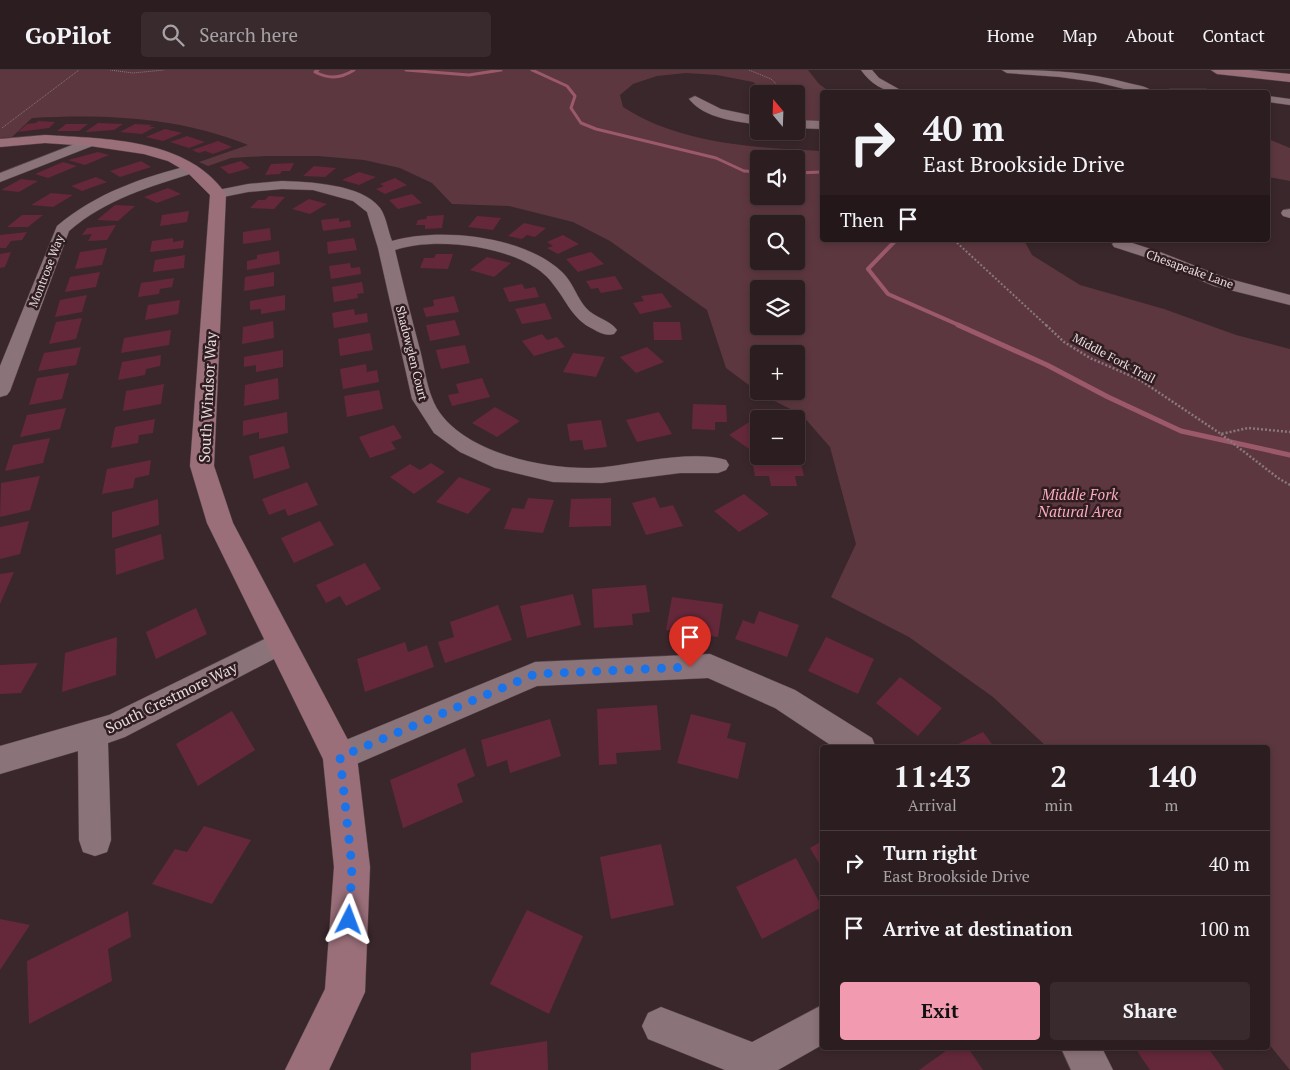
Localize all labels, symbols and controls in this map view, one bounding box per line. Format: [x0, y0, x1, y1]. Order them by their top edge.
search box [141, 12, 491, 57]
text: GoPilot [25, 19, 111, 51]
icon: search [159, 21, 187, 49]
text: Search here [199, 22, 298, 47]
text: Home [987, 23, 1034, 47]
text: Map [1062, 23, 1097, 47]
text: About [1125, 23, 1174, 47]
text: Contact [1202, 23, 1265, 47]
north arrow [750, 85, 805, 140]
map controls [750, 85, 805, 465]
text: 40 m [923, 105, 1004, 151]
icon: right [840, 110, 905, 175]
text: East Brookside Drive [923, 149, 1125, 178]
button: sound [750, 150, 805, 205]
icon: arrive [894, 205, 922, 233]
text: Then [840, 207, 884, 232]
button: search [750, 215, 805, 270]
street label: Montrose Way [25, 232, 67, 309]
street label: Chesapeake Lane [1144, 246, 1236, 292]
button: layers [750, 280, 805, 335]
street label: Shadowglen Court [393, 304, 431, 403]
street label: Middle Fork Trail [1070, 330, 1158, 386]
street label: South Windsor Way [194, 331, 220, 463]
button: + [750, 345, 805, 400]
button: − [750, 410, 805, 465]
park label: Middle Fork Natural Area [1037, 484, 1122, 521]
pin [669, 616, 711, 667]
icon: arrive [676, 623, 704, 651]
street label: South Crestmore Way [102, 656, 241, 738]
text: 11:43 [893, 756, 971, 796]
text: 2 [1050, 756, 1067, 796]
text: 140 [1146, 756, 1197, 796]
text: Arrival [908, 794, 957, 816]
text: min [1045, 794, 1073, 816]
text: m [1164, 794, 1178, 816]
text: Turn right [883, 840, 977, 865]
icon: right [840, 849, 868, 877]
text: 40 m [1209, 851, 1250, 876]
text: East Brookside Drive [883, 865, 1030, 887]
position arrow [322, 893, 374, 945]
icon: arrive [840, 914, 868, 942]
text: Arrive at destination [883, 916, 1072, 941]
text: 100 m [1199, 916, 1250, 941]
button: Exit [840, 982, 1040, 1040]
button: Share [1050, 982, 1250, 1040]

